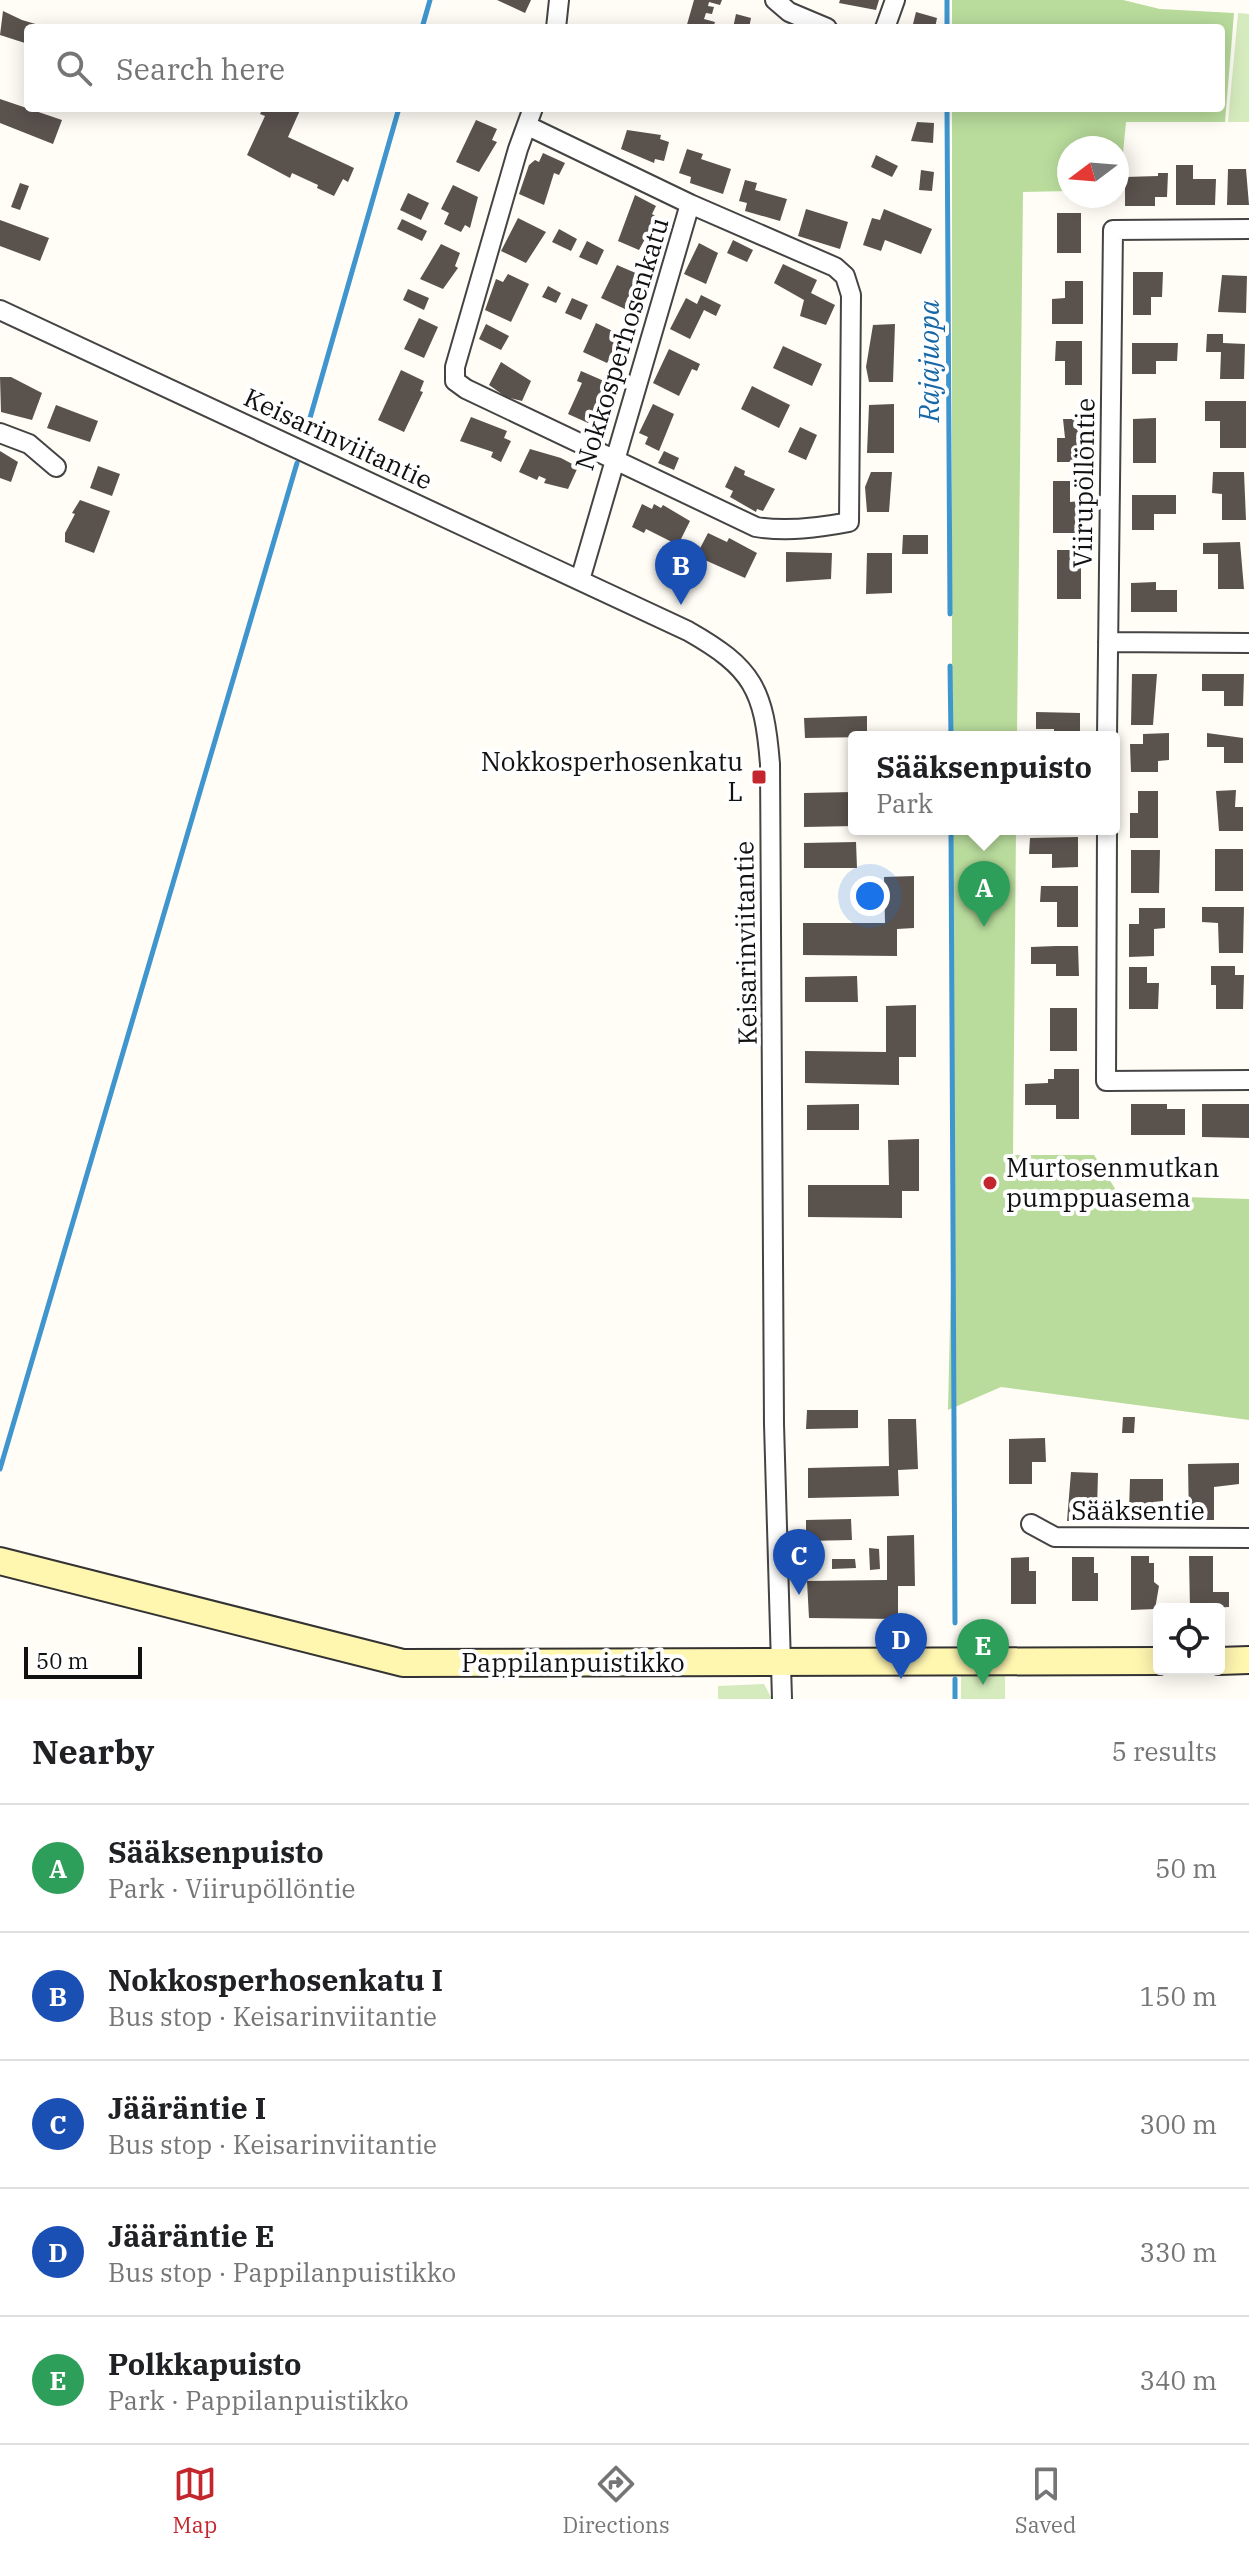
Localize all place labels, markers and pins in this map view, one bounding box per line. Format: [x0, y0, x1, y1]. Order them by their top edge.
pin: B [655, 539, 707, 605]
place label: Nokkosperhosenkatu L [481, 744, 743, 808]
marker: Nokkosperhosenkatu L [750, 768, 768, 786]
pin: A [958, 861, 1010, 927]
place label: Murtosenmutkan pumppuasema [1006, 1150, 1220, 1214]
marker: Murtosenmutkan pumppuasema [981, 1174, 999, 1192]
pin: C [773, 1529, 825, 1595]
pin: D [875, 1613, 927, 1679]
pin: E [957, 1619, 1009, 1685]

